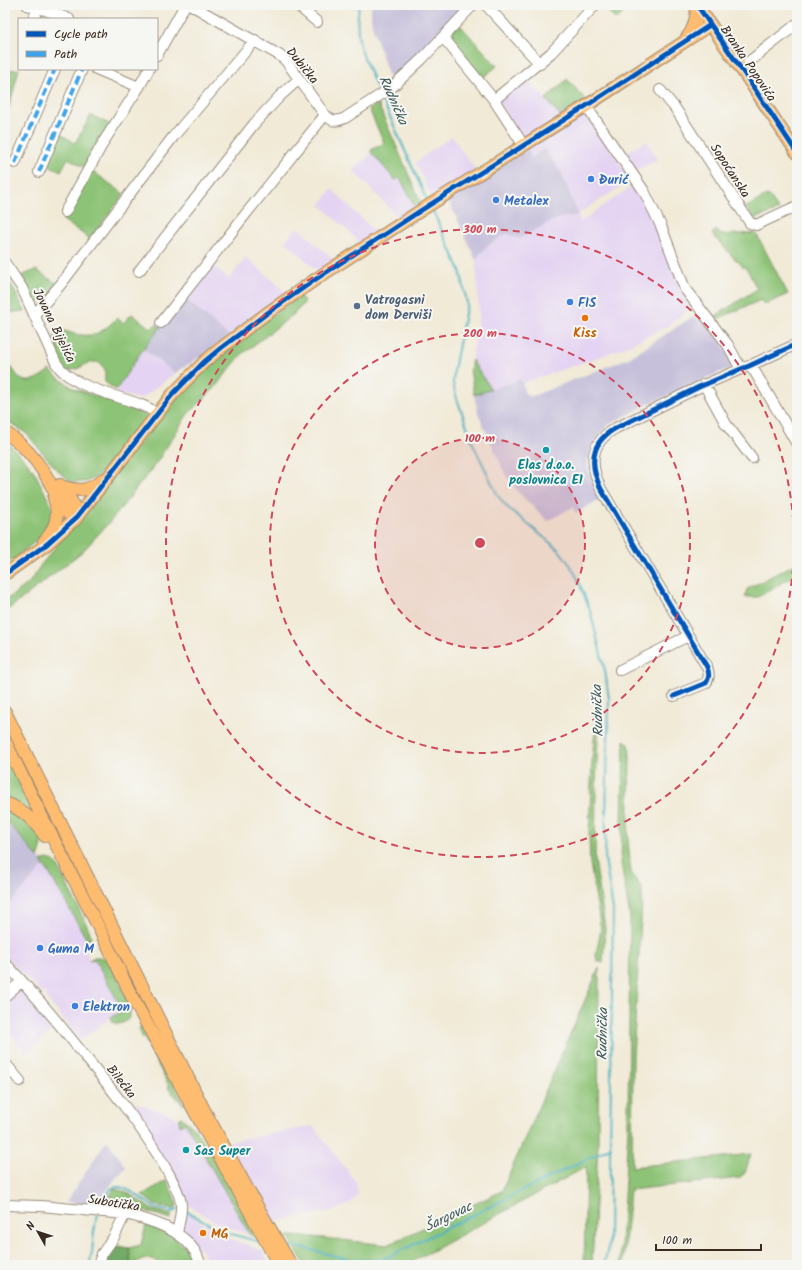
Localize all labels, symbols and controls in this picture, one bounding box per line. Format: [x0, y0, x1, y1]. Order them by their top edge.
legend [18, 18, 158, 70]
street label: Branka Popovića [714, 21, 781, 106]
text: Cycle path [54, 25, 108, 44]
street label: Dubička [280, 43, 323, 89]
text: Path [54, 45, 77, 64]
water label: Rudnička [372, 72, 414, 130]
street label: Sopoćanska [704, 139, 755, 202]
place label: Đurić [599, 170, 629, 191]
marker: Đurić [586, 174, 596, 184]
place label: Metalex [504, 191, 549, 212]
marker: Metalex [491, 195, 501, 205]
text: 300 m [462, 220, 497, 239]
street label: Jovana Bijelića [27, 285, 81, 366]
place label: Vatrogasni dom Derviši [365, 290, 432, 326]
place label: FIS [578, 293, 597, 314]
marker: FIS [565, 297, 575, 307]
marker: Vatrogasni dom Derviši [352, 301, 362, 311]
marker: Kiss [580, 313, 590, 323]
place label: Kiss [573, 323, 597, 344]
text: 200 m [463, 324, 497, 343]
text: 100 m [465, 429, 495, 448]
marker: Elas d.o.o. poslovnica E1 [541, 445, 551, 455]
place label: Elas d.o.o. poslovnica E1 [508, 455, 583, 491]
centre of rings [473, 536, 487, 550]
water label: Rudnička [586, 683, 610, 737]
place label: Guma M [48, 939, 94, 960]
marker: Guma M [35, 943, 45, 953]
place label: Elektron [83, 997, 130, 1018]
marker: Elektron [70, 1001, 80, 1011]
water label: Rudnička [592, 1006, 614, 1060]
street label: Bilećka [101, 1060, 141, 1104]
place label: Sas Super [194, 1141, 252, 1162]
marker: Sas Super [181, 1145, 191, 1155]
street label: Subotička [86, 1189, 141, 1218]
water label: Šargovac [421, 1195, 477, 1238]
north arrow [18, 1212, 58, 1252]
text: N [22, 1218, 40, 1235]
place label: MG [211, 1224, 229, 1245]
scale bar [656, 1226, 761, 1252]
marker: MG [198, 1228, 208, 1238]
text: 100 m [662, 1231, 693, 1250]

